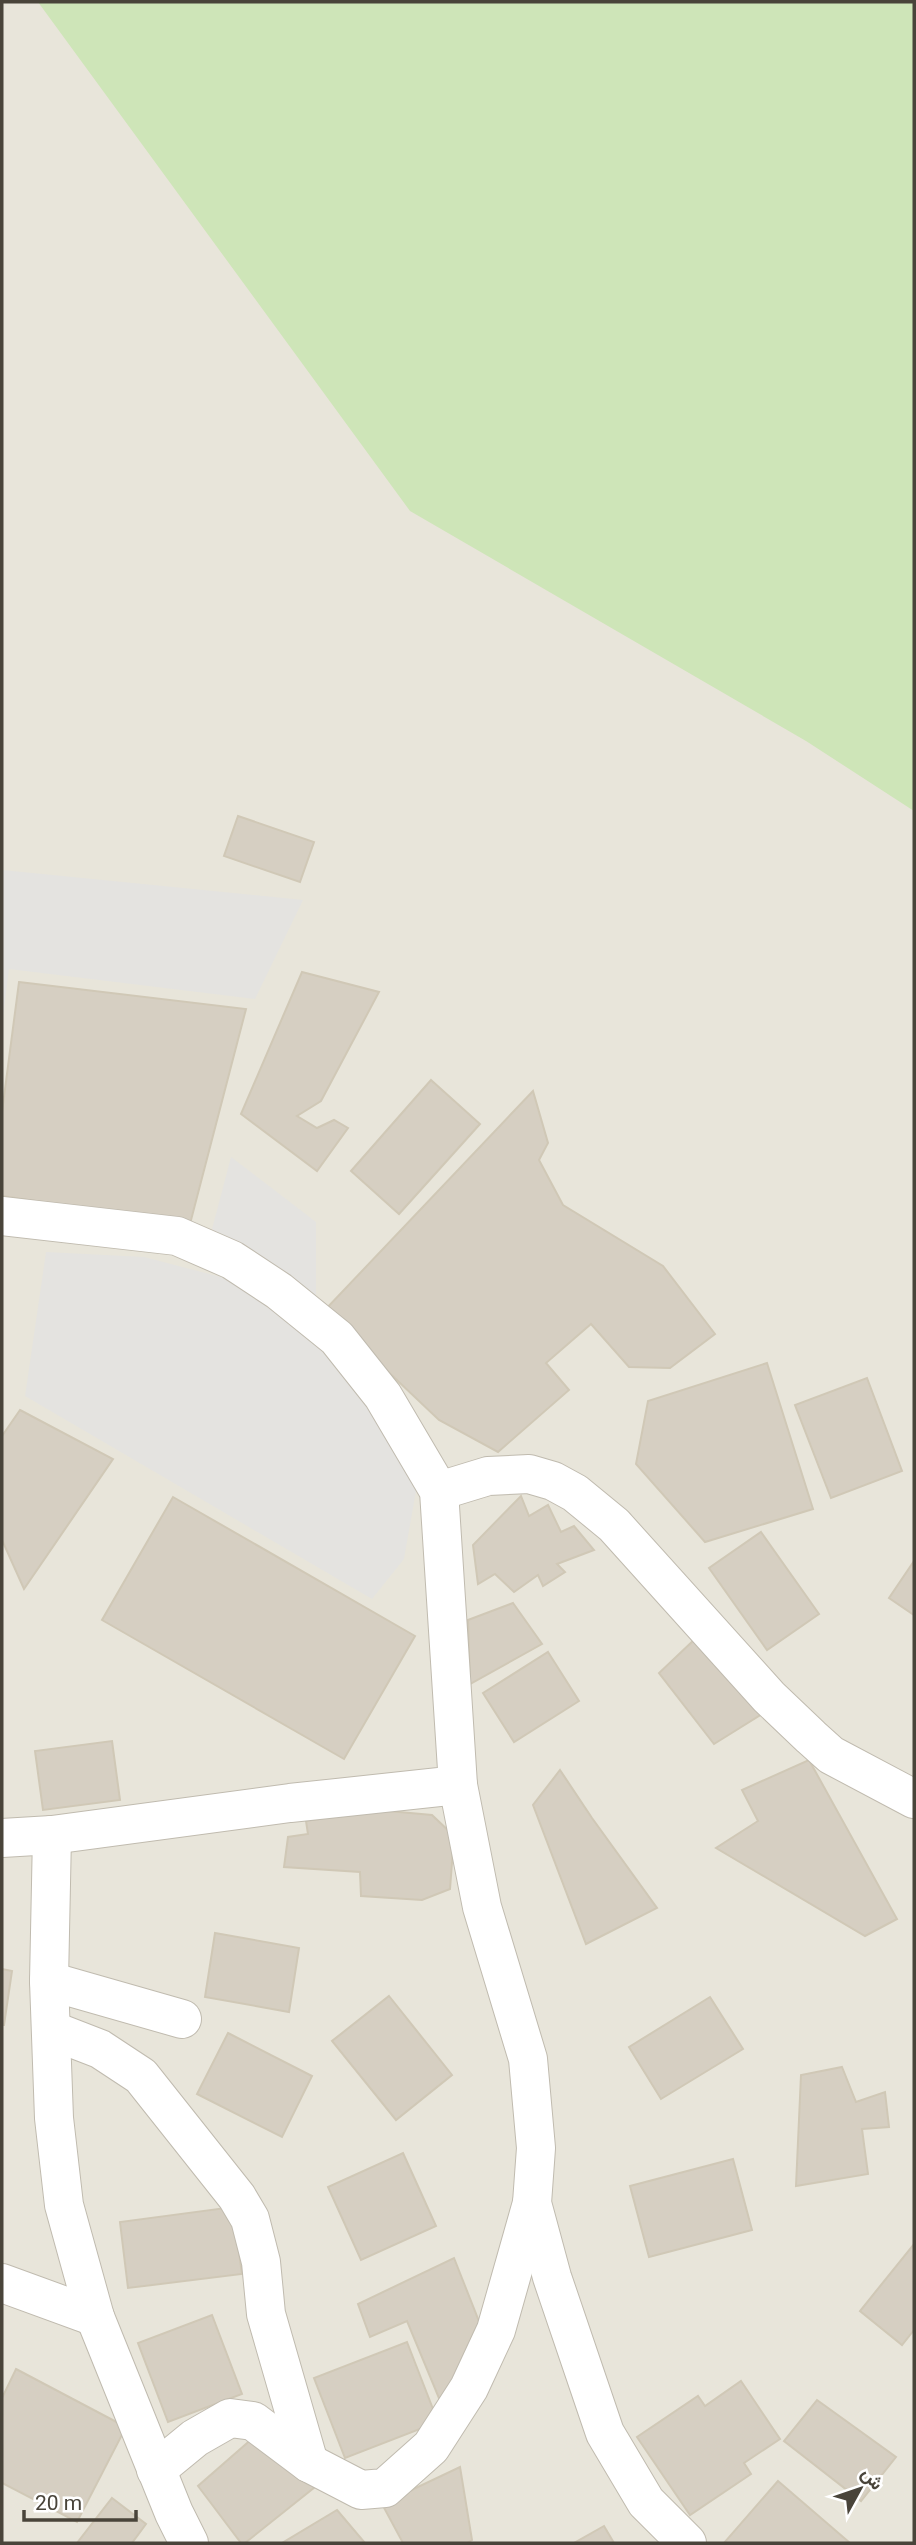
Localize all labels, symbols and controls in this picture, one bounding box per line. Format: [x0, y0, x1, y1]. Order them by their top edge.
north arrow [825, 2454, 895, 2524]
text: ش [856, 2462, 889, 2495]
scale bar [24, 2478, 136, 2522]
text: 20 m [35, 2491, 82, 2515]

